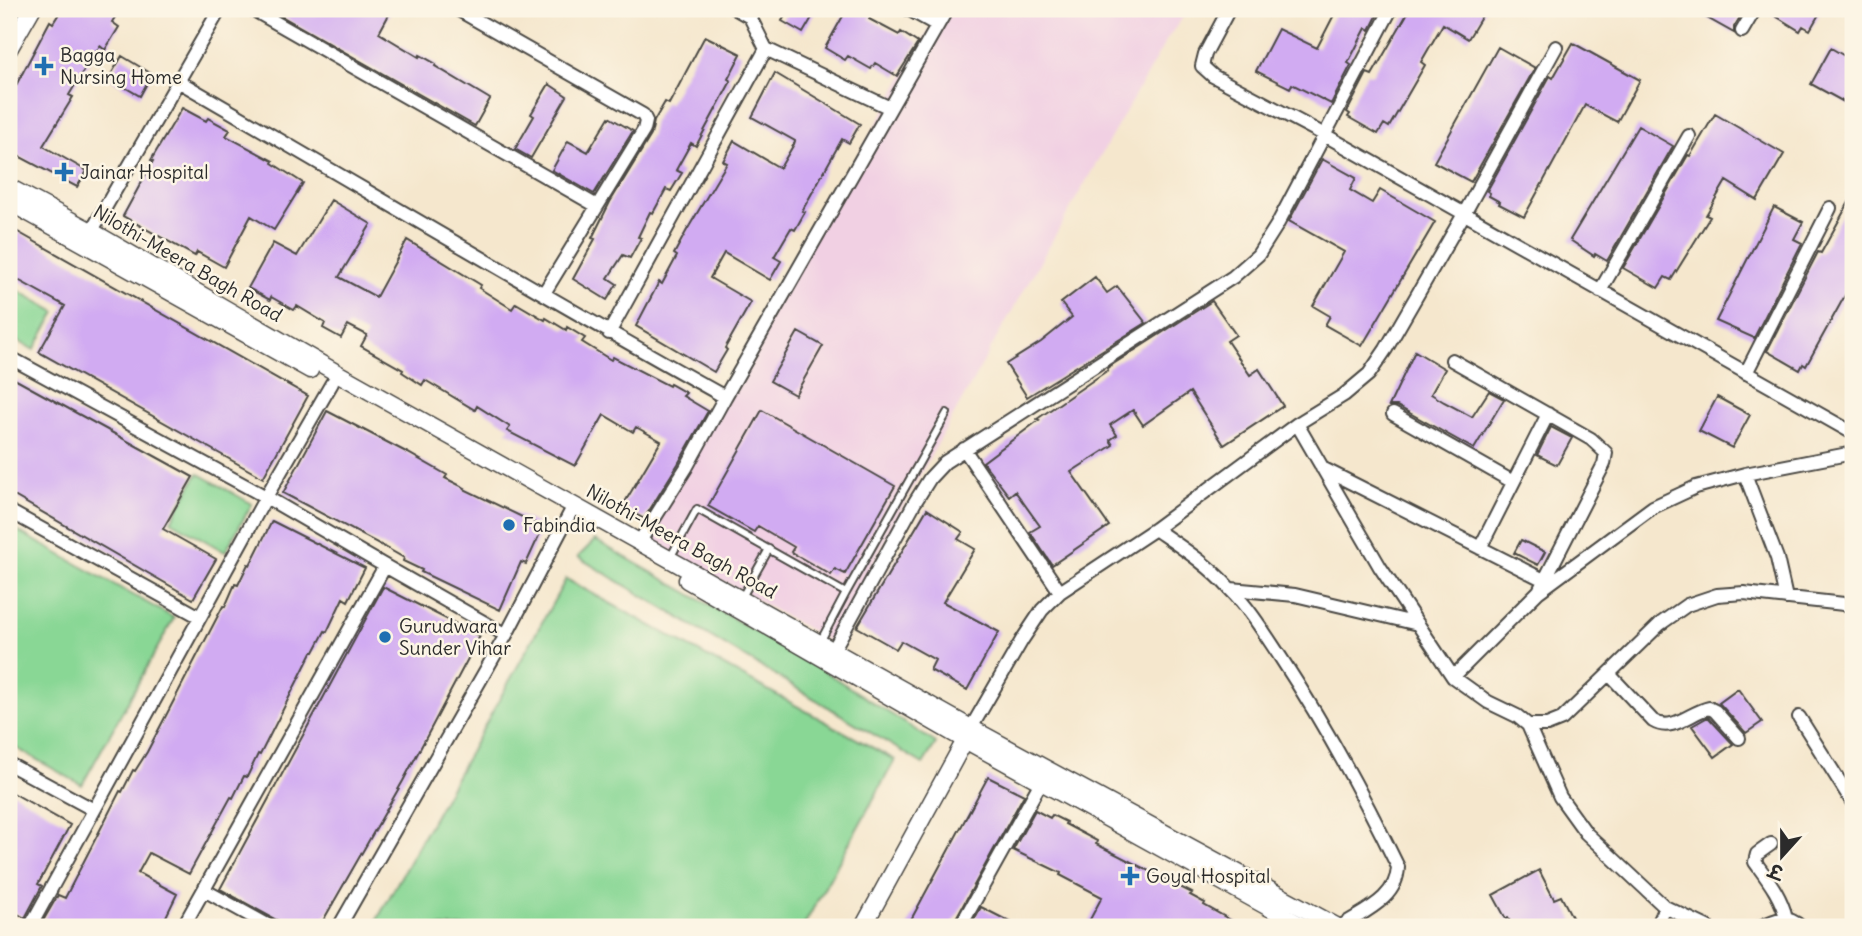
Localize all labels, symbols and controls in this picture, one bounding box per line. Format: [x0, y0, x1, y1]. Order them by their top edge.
place label: Bagga Nursing Home [60, 43, 182, 89]
marker: Bagga Nursing Home [34, 56, 54, 76]
place label: Jainar Hospital [80, 160, 208, 184]
marker: Jainar Hospital [54, 162, 74, 182]
street label: Nilothi-Meera Bagh Road [89, 199, 287, 327]
street label: Nilothi-Meera Bagh Road [582, 479, 782, 603]
place label: Fabindia [523, 513, 596, 537]
marker: Fabindia [501, 517, 517, 533]
place label: Gurudwara Sunder Vihar [399, 614, 511, 660]
marker: Gurudwara Sunder Vihar [377, 629, 393, 645]
north arrow [1746, 820, 1816, 890]
text: उ [1764, 858, 1788, 886]
place label: Goyal Hospital [1146, 864, 1270, 888]
marker: Goyal Hospital [1120, 866, 1140, 886]

